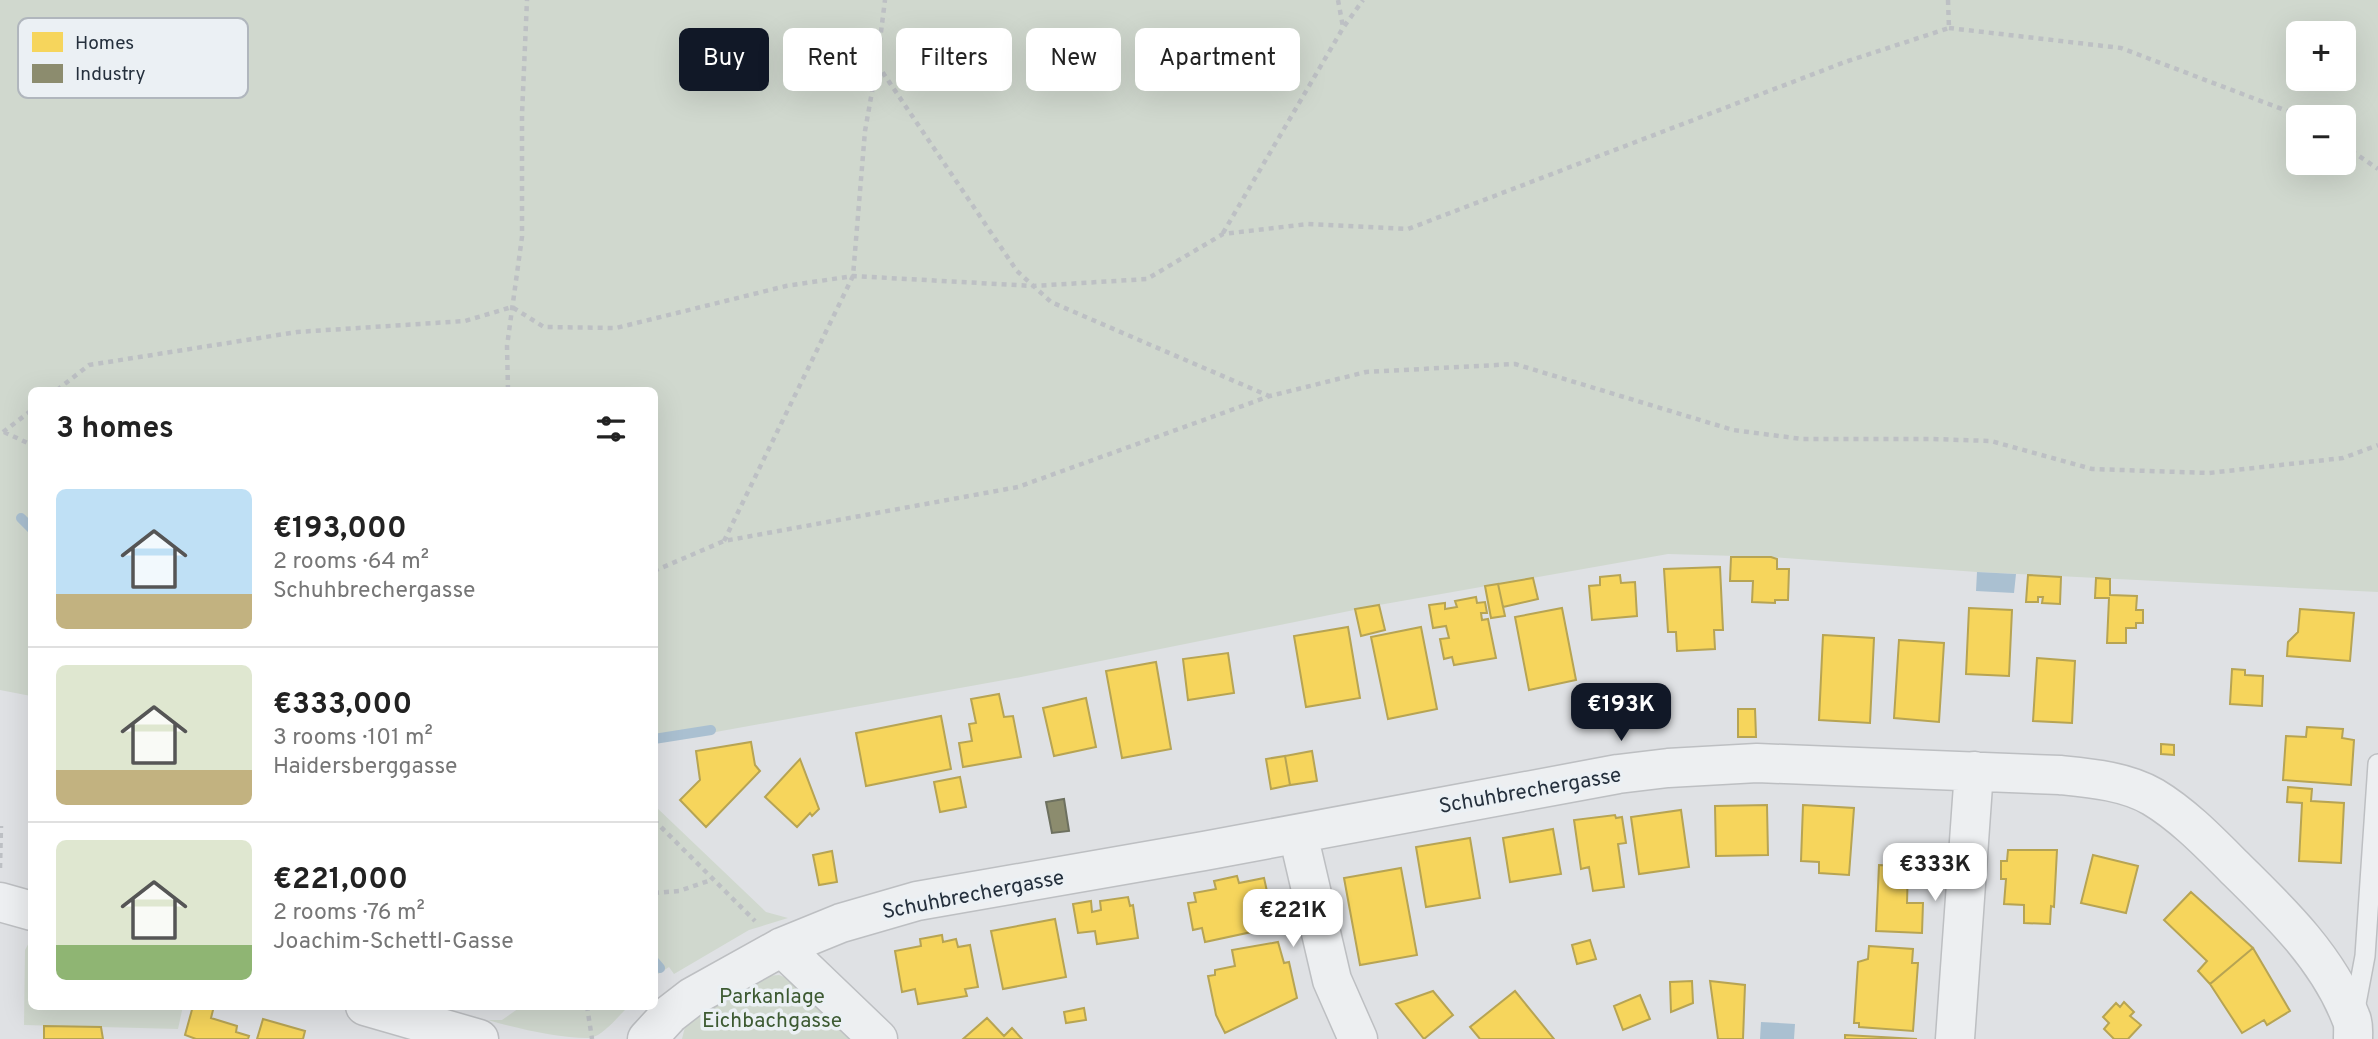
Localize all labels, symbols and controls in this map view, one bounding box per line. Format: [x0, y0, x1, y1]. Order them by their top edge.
legend [18, 18, 248, 98]
map controls [2286, 21, 2356, 175]
button: + [2286, 21, 2356, 91]
chip: Buy [679, 28, 769, 91]
chip: Rent [783, 28, 882, 91]
chip: Filters [896, 28, 1012, 91]
chip: New [1026, 28, 1121, 91]
chip: Apartment [1135, 28, 1300, 91]
text: Homes [75, 32, 134, 56]
text: Industry [75, 63, 145, 87]
button: − [2286, 105, 2356, 175]
icon: filters [592, 410, 630, 448]
text: 3 homes [56, 411, 174, 448]
text: €193,000 [273, 511, 407, 548]
icon: home [112, 517, 196, 601]
text: 2 rooms · 64 m² [273, 548, 429, 577]
text: Schuhbrechergasse [273, 577, 475, 606]
pin: €193K [1572, 684, 1670, 743]
text: €333,000 [273, 687, 412, 724]
text: €193K [1587, 691, 1655, 720]
icon: home [112, 693, 196, 777]
text: 3 rooms · 101 m² [273, 724, 433, 753]
text: Haidersberggasse [273, 753, 457, 782]
street label: Schuhbrechergasse [1437, 762, 1624, 821]
pin: €333K [1886, 844, 1984, 903]
text: €333K [1899, 851, 1971, 880]
text: €221,000 [273, 862, 408, 899]
street label: Schuhbrechergasse [880, 865, 1067, 926]
icon: home [112, 868, 196, 952]
pin: €221K [1244, 890, 1342, 949]
text: €221K [1259, 897, 1327, 926]
text: 2 rooms · 76 m² [273, 899, 425, 928]
text: Joachim-Schettl-Gasse [273, 928, 514, 957]
park label: Parkanlage Eichbachgasse [702, 984, 842, 1035]

